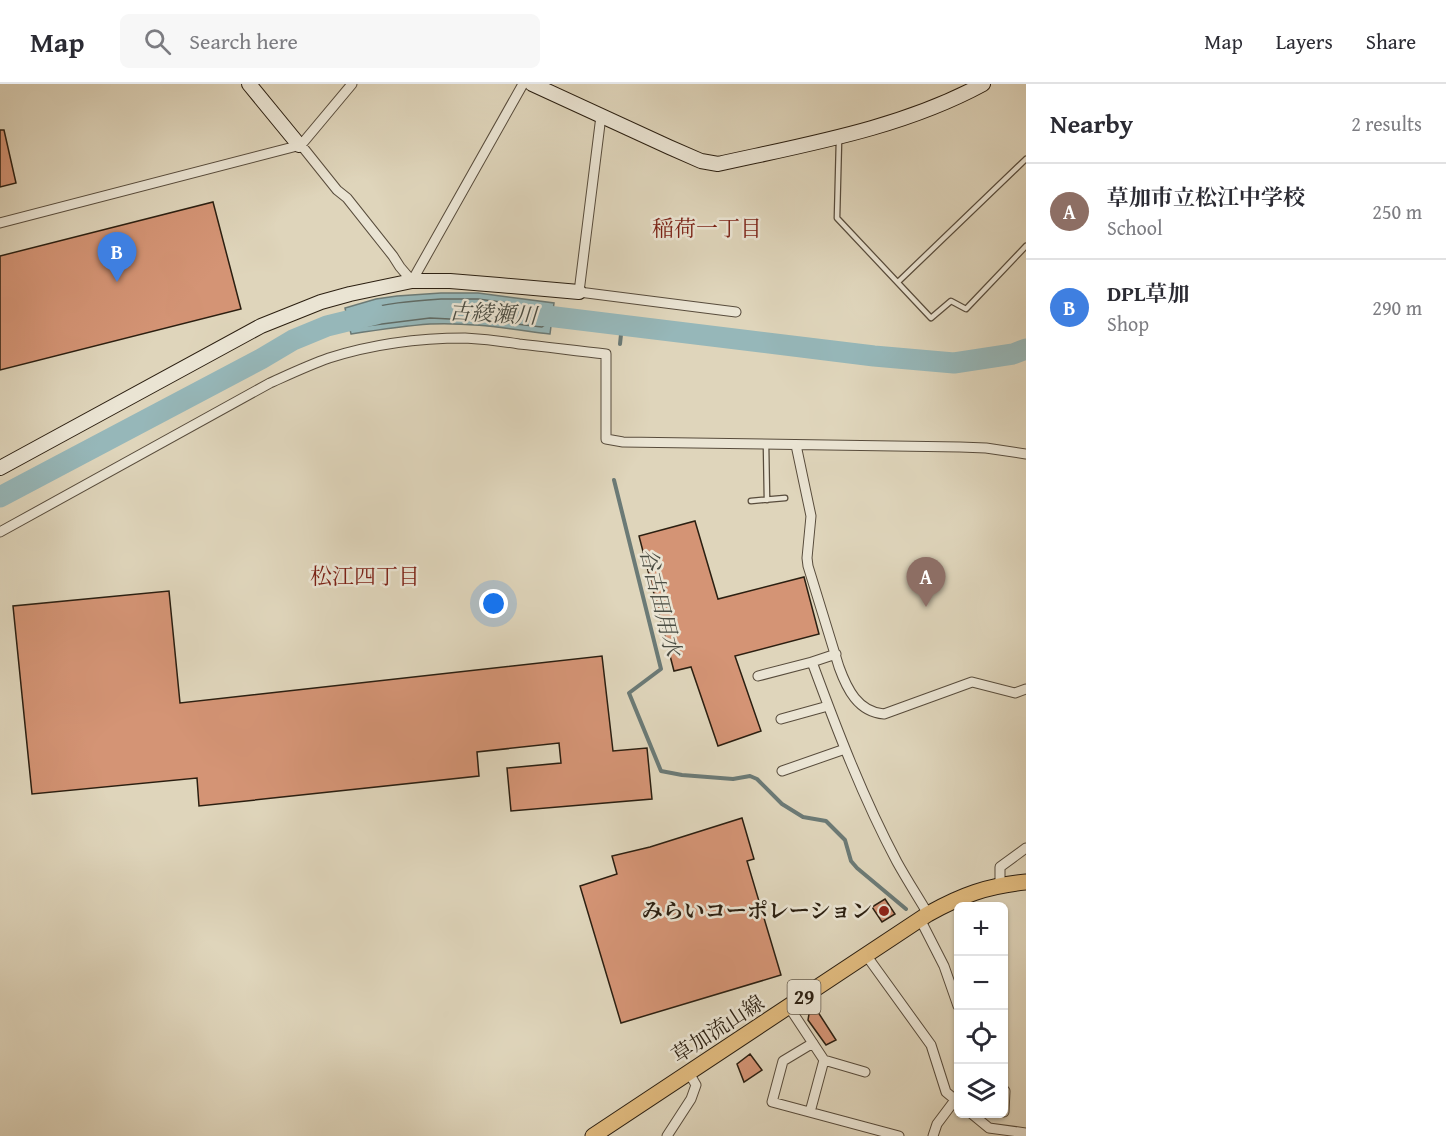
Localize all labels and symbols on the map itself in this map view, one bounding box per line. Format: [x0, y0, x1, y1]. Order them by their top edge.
district label: 稲荷一丁目 [652, 212, 762, 244]
pin: B [98, 232, 136, 282]
water label: 古綾瀬川 [448, 295, 540, 331]
water label: 谷古田用水 [632, 545, 690, 661]
pin: A [906, 558, 946, 607]
district label: 松江四丁目 [310, 560, 420, 592]
your location [479, 589, 508, 618]
place label: みらいコーポレーション [642, 895, 872, 926]
marker: みらいコーポレーション [877, 904, 891, 918]
road number: 29 [788, 980, 820, 1014]
street label: 草加流山線 [665, 987, 770, 1070]

